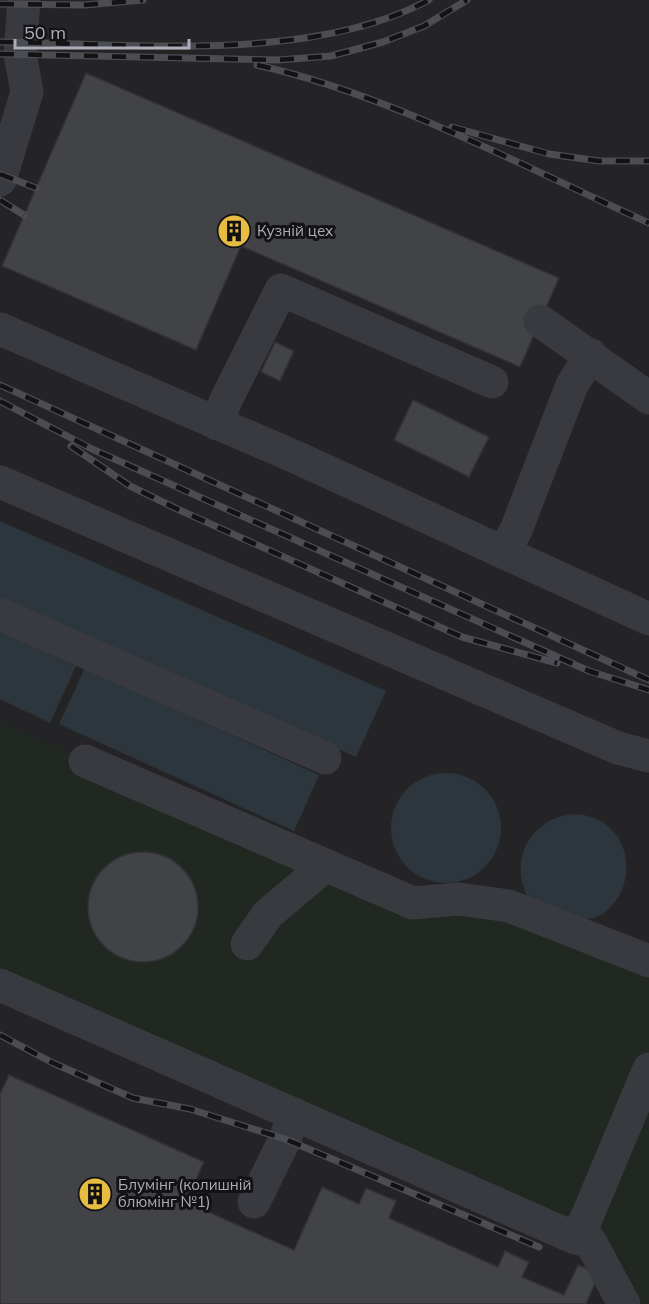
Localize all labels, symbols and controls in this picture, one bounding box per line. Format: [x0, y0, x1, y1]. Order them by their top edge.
scale bar [15, 12, 189, 50]
text: 50 m [24, 21, 66, 44]
building icon: Кузній цех [216, 213, 252, 249]
place label: Кузній цех [257, 221, 333, 240]
place label: Блумінг (колишній блюмінг №1) [118, 1175, 251, 1211]
building icon: Блумінг (колишній блюмінг №1) [77, 1176, 113, 1212]

